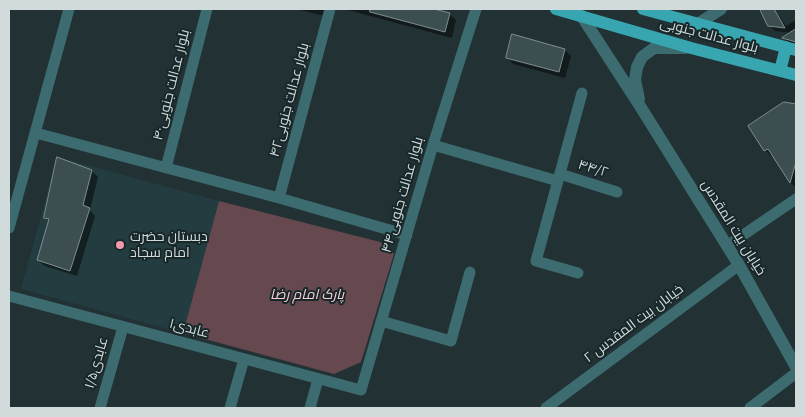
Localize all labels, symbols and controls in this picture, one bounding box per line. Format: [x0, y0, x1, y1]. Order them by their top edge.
street label: بلوار عدالت جنوبی [658, 15, 760, 57]
street label: بلوار عدالت جنوبی۴۰ [150, 28, 194, 142]
street label: بلوار عدالت جنوبی۴۲ [267, 41, 313, 159]
street label: بلوار عدالت جنوبی۴۴ [378, 135, 428, 255]
street label: ۴۴/۲ [576, 156, 610, 182]
street label: خیابان بیت المقدس [697, 177, 769, 279]
place label: دبستان حضرت امام سجاد [130, 229, 208, 262]
marker: دبستان حضرت امام سجاد [114, 239, 126, 251]
street label: خیابان بیت المقدس ۲ [581, 281, 687, 367]
park label: پارک امام رضا [270, 287, 344, 303]
street label: ۱عابدی [167, 316, 211, 342]
street label: عابدی۱/۵ [82, 335, 112, 391]

